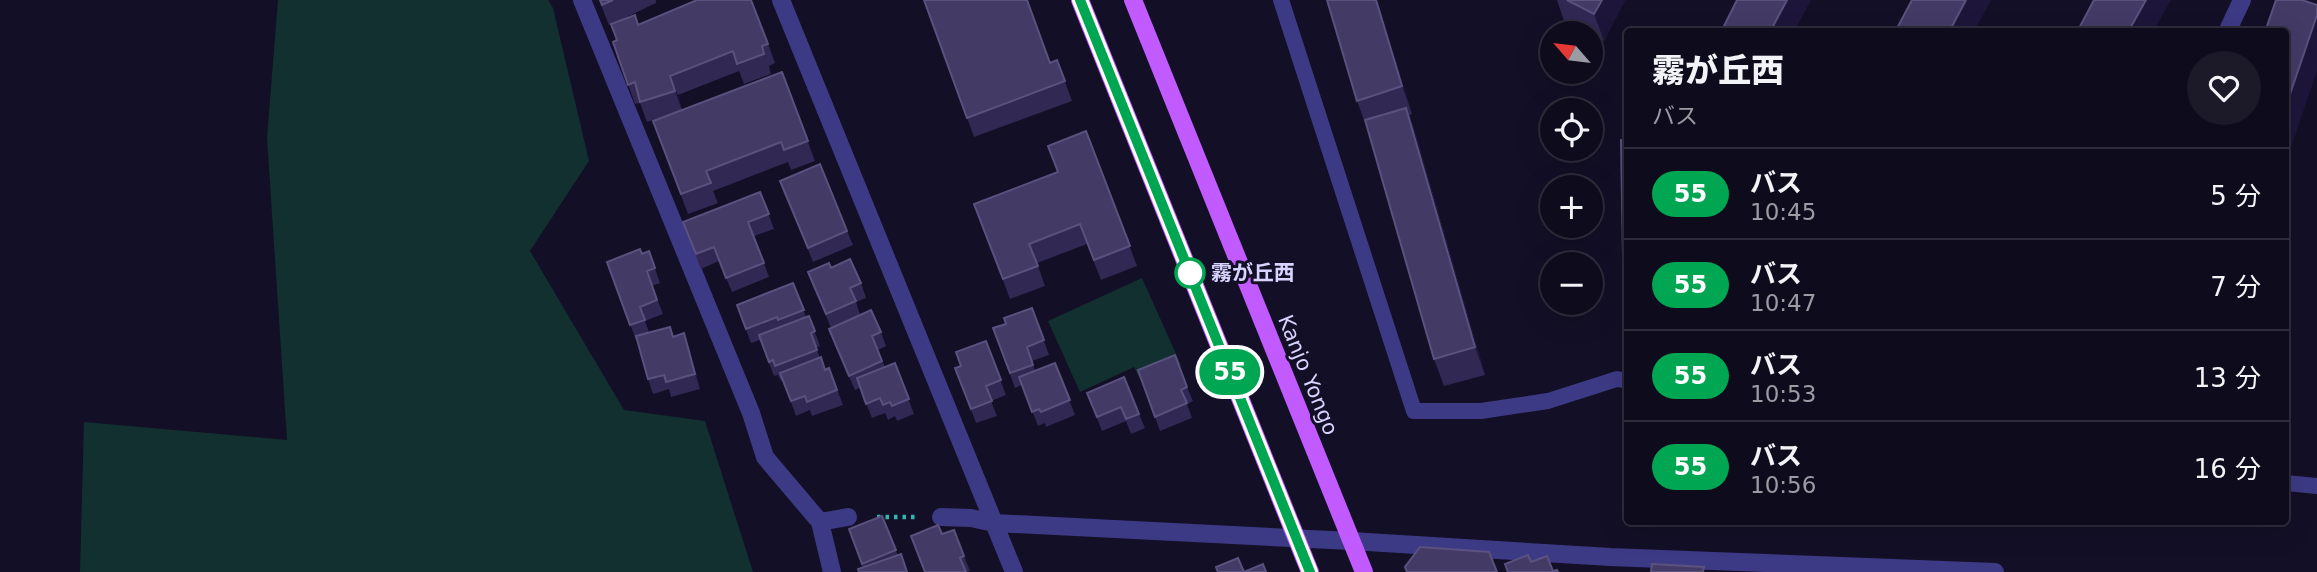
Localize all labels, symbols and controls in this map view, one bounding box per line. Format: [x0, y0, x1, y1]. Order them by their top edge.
north arrow [1540, 21, 1603, 84]
map controls [1540, 21, 1603, 315]
text: 霧が丘西 [1652, 51, 1784, 90]
button: heart [2187, 51, 2261, 125]
button: locate [1540, 98, 1603, 161]
text: バス [1652, 103, 1698, 129]
text: バス [1750, 168, 1802, 198]
button: + [1540, 175, 1603, 238]
text: 55 [1674, 180, 1707, 208]
text: 5 分 [2210, 181, 2261, 211]
text: 10:45 [1750, 199, 1816, 225]
button: − [1540, 252, 1603, 315]
marker: 霧が丘西 [1175, 258, 1205, 288]
text: バス [1750, 259, 1802, 289]
place label: 霧が丘西 [1211, 261, 1295, 285]
text: 55 [1674, 271, 1707, 299]
text: 7 分 [2210, 272, 2261, 302]
text: 10:47 [1750, 290, 1816, 316]
street label: Kanjo Yongo [1273, 311, 1343, 439]
line badge: 55 [1198, 349, 1262, 395]
text: バス [1750, 350, 1802, 380]
text: 55 [1213, 358, 1247, 386]
text: 55 [1674, 362, 1707, 390]
text: 13 分 [2194, 363, 2261, 393]
text: 10:53 [1750, 381, 1816, 407]
text: バス [1750, 441, 1802, 471]
text: 55 [1674, 453, 1707, 481]
text: 16 分 [2194, 454, 2261, 484]
text: 10:56 [1750, 472, 1816, 498]

